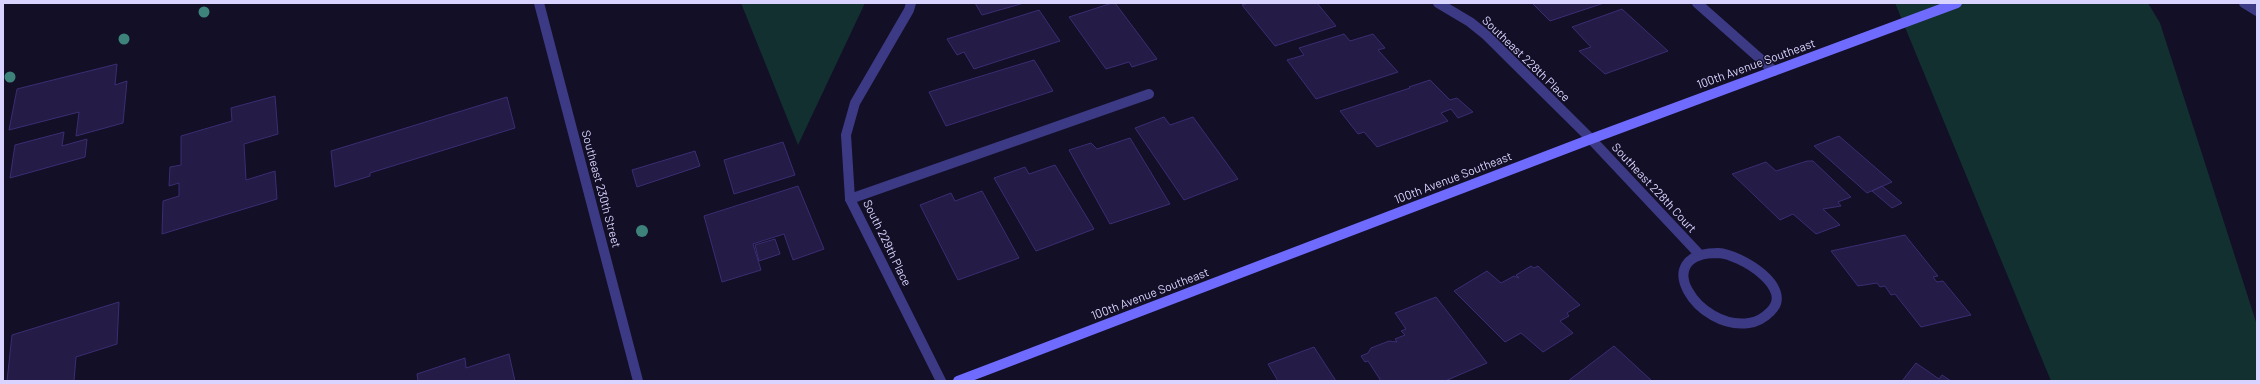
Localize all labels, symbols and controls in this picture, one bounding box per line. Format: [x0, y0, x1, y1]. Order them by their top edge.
street label: Southeast 228th Place [1480, 13, 1574, 104]
street label: 100th Avenue Southeast [1695, 35, 1817, 91]
street label: Southeast 230th Street [580, 128, 624, 249]
street label: Southeast 228th Court [1610, 140, 1700, 235]
street label: 100th Avenue Southeast [1392, 148, 1513, 206]
street label: South 229th Place [861, 197, 915, 288]
street label: 100th Avenue Southeast [1089, 264, 1210, 322]

